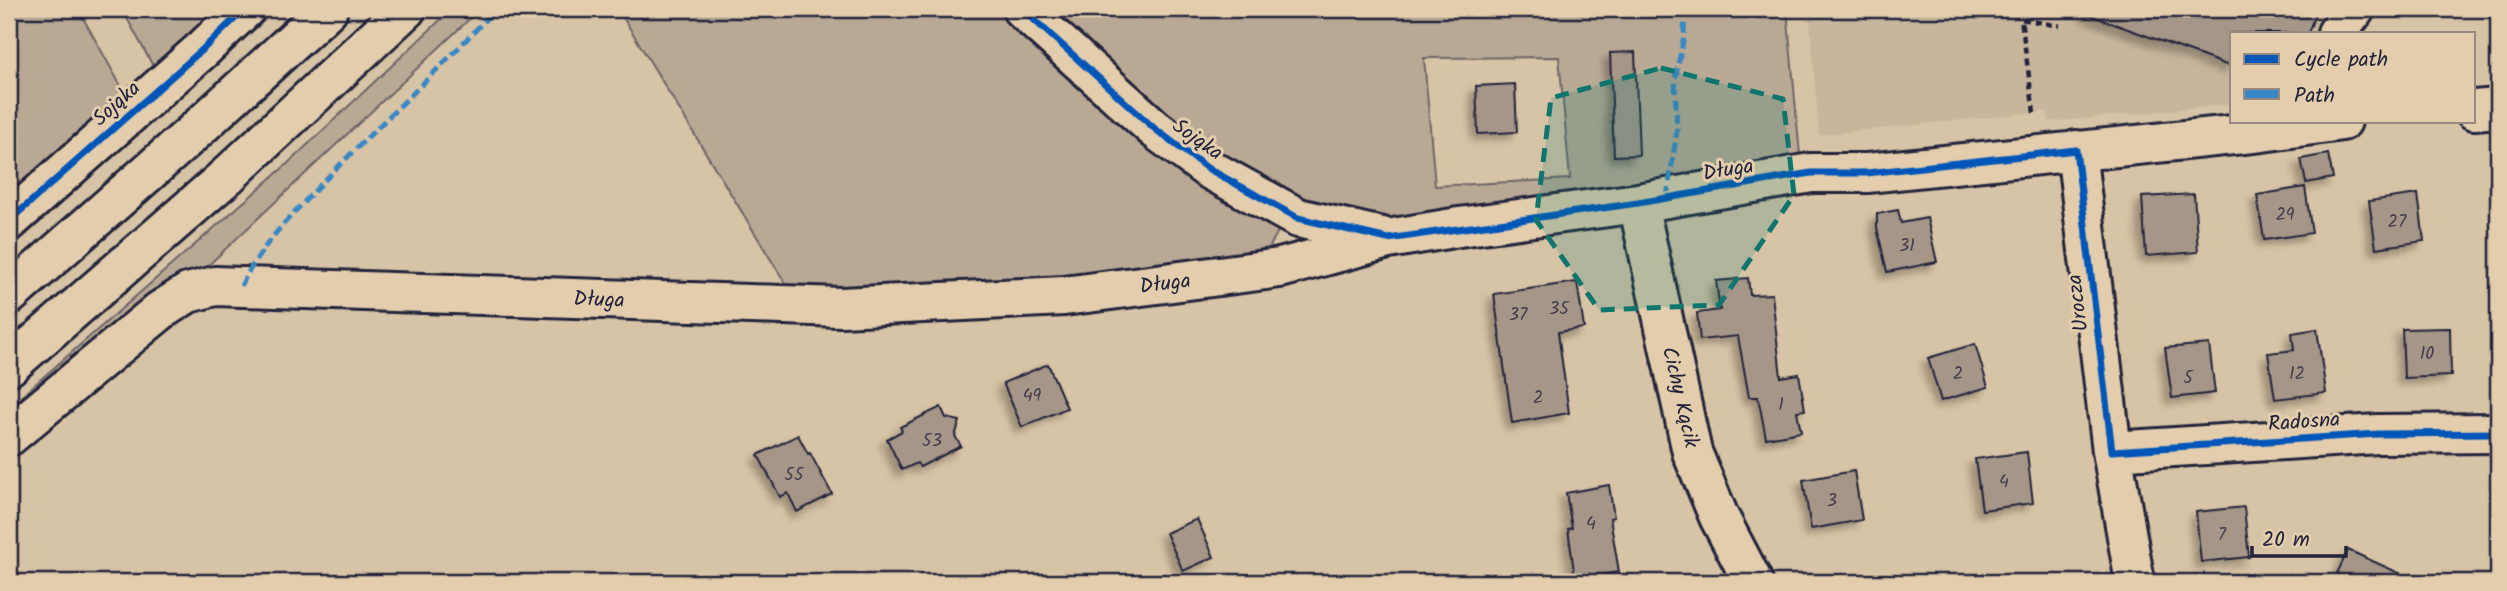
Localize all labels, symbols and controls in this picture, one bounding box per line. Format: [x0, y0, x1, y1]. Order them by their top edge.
legend [2230, 32, 2476, 122]
text: Cycle path [2294, 44, 2388, 77]
street label: Sojąka [85, 73, 149, 135]
text: Path [2294, 80, 2335, 113]
street label: Sojąka [1165, 111, 1229, 170]
street label: Długa [1700, 150, 1756, 191]
house number: 29 [2275, 201, 2295, 230]
house number: 27 [2388, 208, 2407, 237]
house number: 31 [1899, 232, 1915, 261]
street label: Długa [1138, 265, 1193, 304]
street label: Urocza [2059, 272, 2098, 333]
street label: Długa [573, 283, 625, 318]
house number: 35 [1549, 295, 1570, 324]
house number: 37 [1509, 301, 1528, 330]
house number: 10 [2420, 340, 2434, 369]
street label: Cichy Kącik [1652, 343, 1707, 451]
house number: 2 [1953, 360, 1963, 389]
house number: 12 [2289, 360, 2305, 389]
house number: 5 [2183, 364, 2194, 393]
house number: 49 [1023, 382, 1042, 411]
house number: 2 [1533, 384, 1543, 413]
house number: 1 [1778, 391, 1784, 420]
street label: Radosna [2267, 404, 2341, 441]
house number: 53 [922, 427, 942, 456]
house number: 55 [784, 461, 805, 490]
house number: 4 [1999, 468, 2009, 497]
house number: 3 [1827, 487, 1837, 516]
house number: 4 [1586, 510, 1596, 539]
scale bar [2252, 514, 2346, 558]
house number: 7 [2218, 521, 2227, 550]
text: 20 m [2262, 524, 2310, 557]

